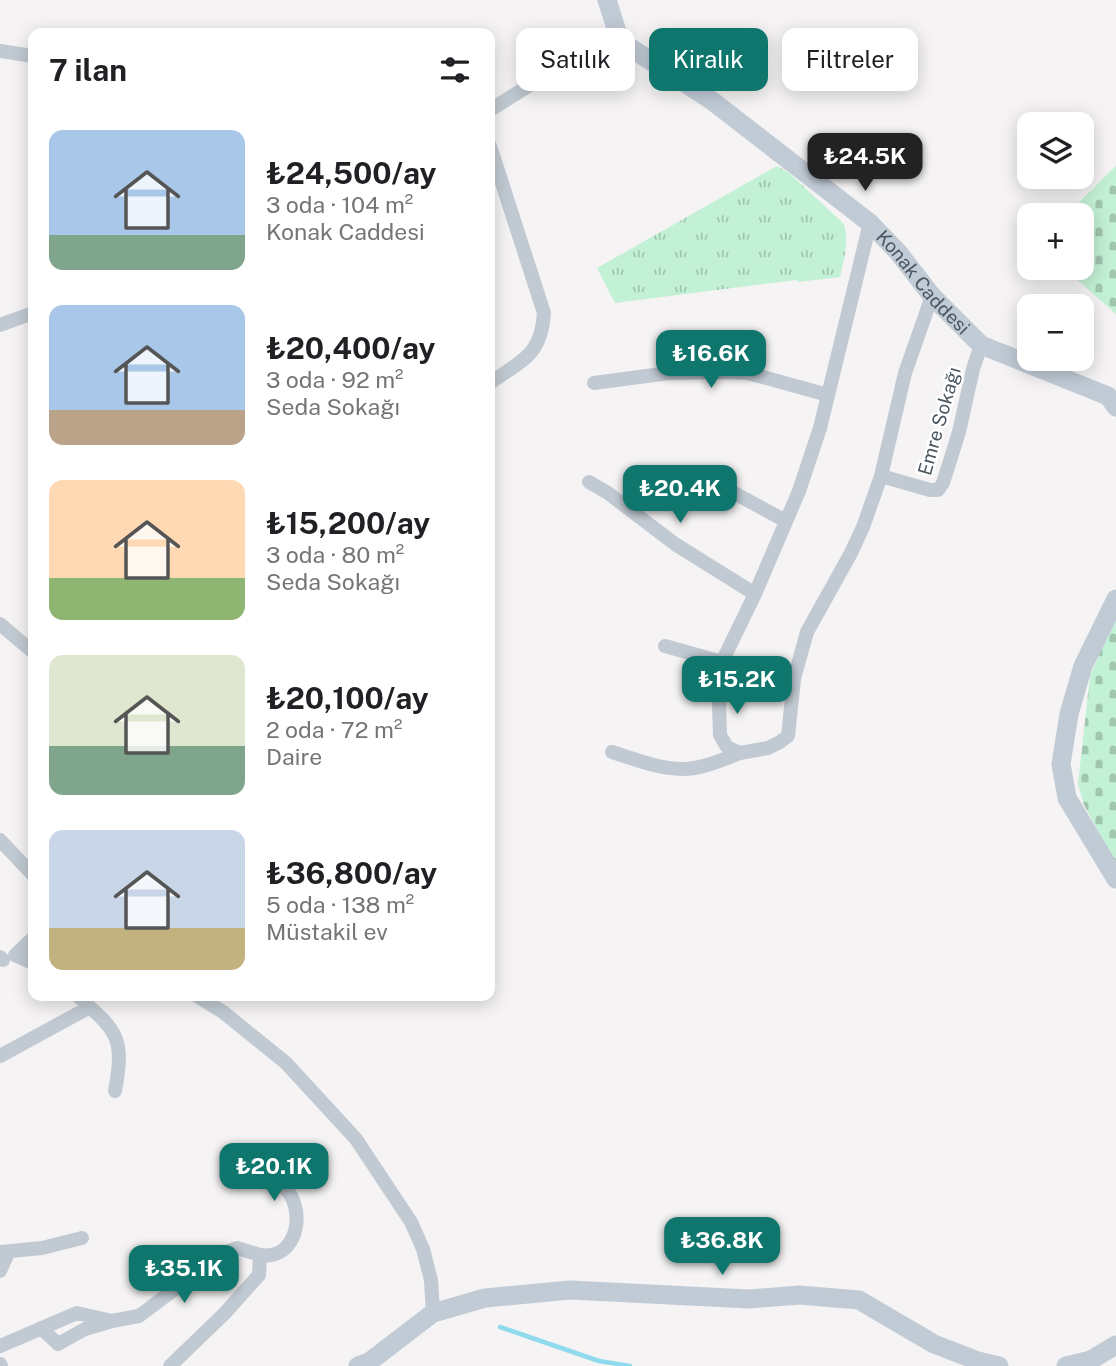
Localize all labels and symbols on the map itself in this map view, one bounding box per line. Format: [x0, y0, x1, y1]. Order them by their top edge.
pin: ₺24.5K [808, 134, 922, 193]
street label: Konak Caddesi [872, 225, 974, 338]
pin: ₺16.6K [654, 330, 768, 390]
street label: Emre Sokağı [913, 364, 965, 478]
pin: ₺20.4K [623, 466, 737, 525]
pin: ₺15.2K [680, 656, 794, 716]
pin: ₺20.1K [217, 1144, 331, 1203]
pin: ₺36.8K [665, 1218, 779, 1277]
pin: ₺35.1K [127, 1246, 241, 1305]

